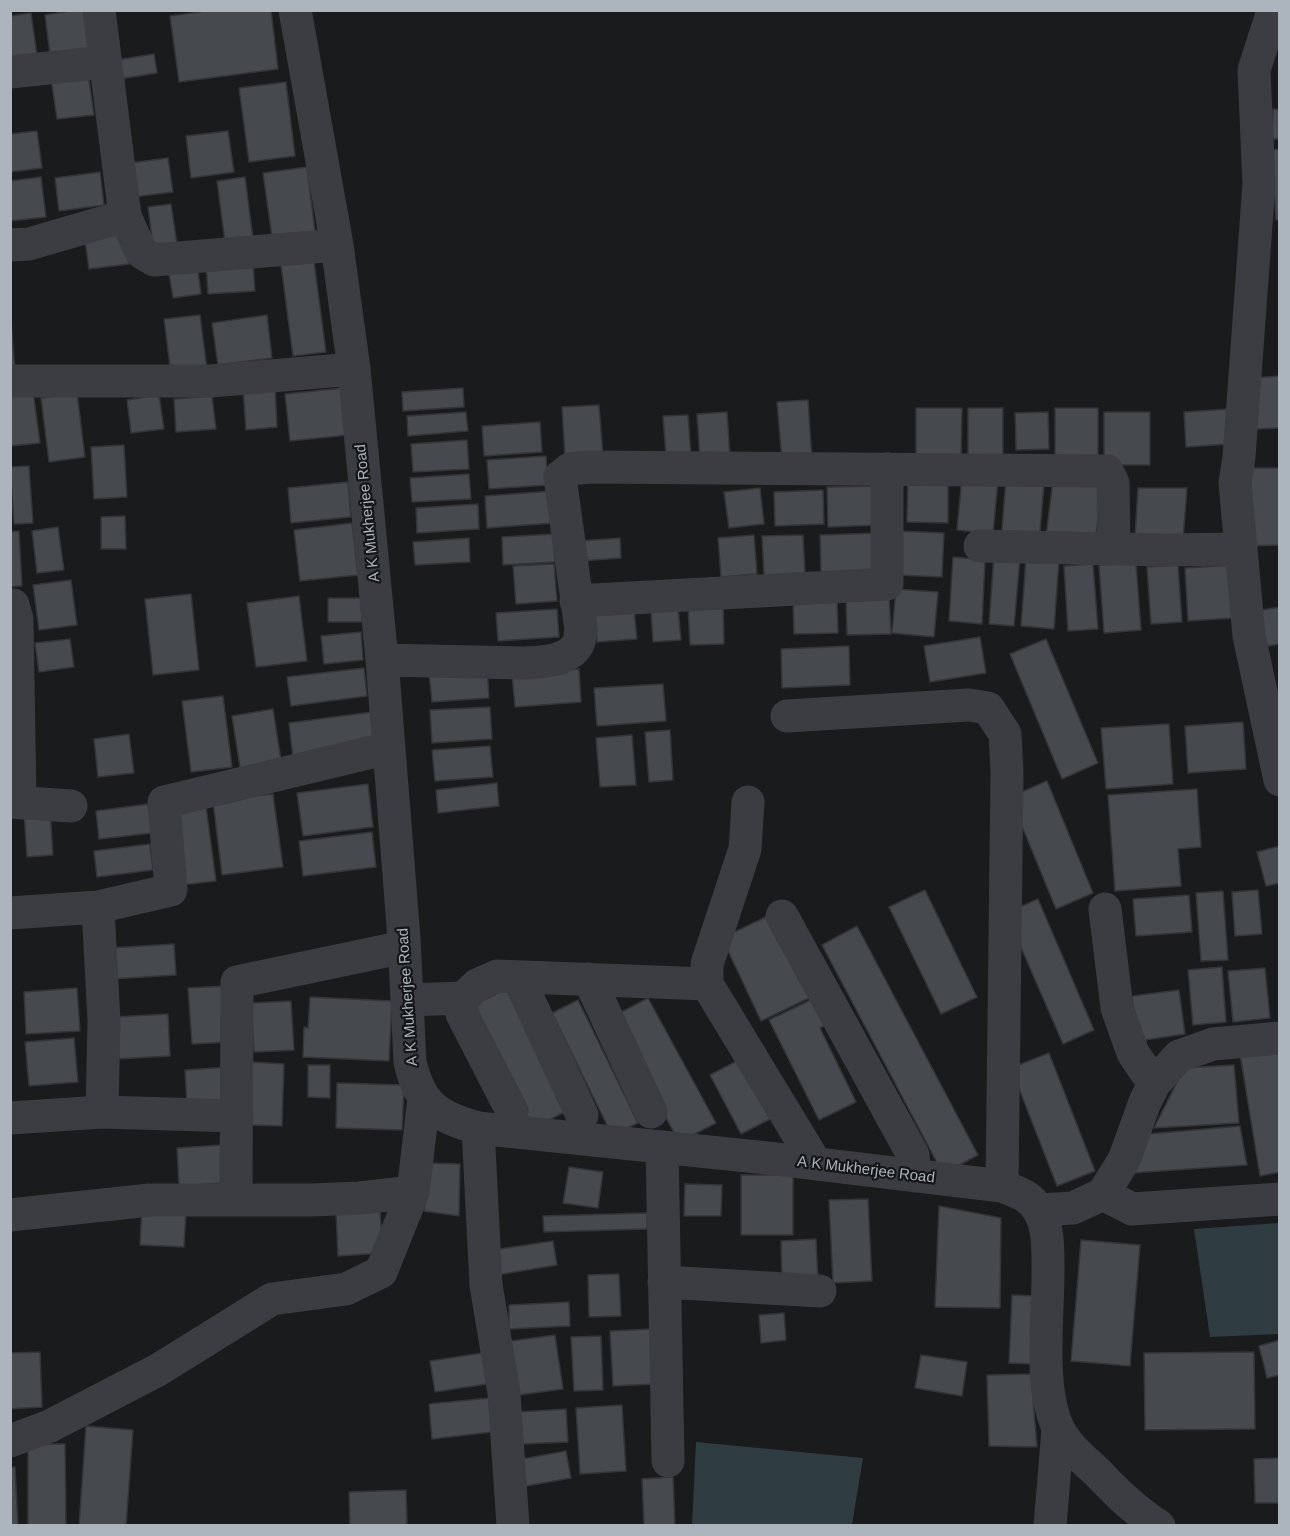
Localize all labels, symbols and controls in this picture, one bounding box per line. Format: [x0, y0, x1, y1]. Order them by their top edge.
street label: A K Mukherjee Road [352, 443, 384, 583]
street label: A K Mukherjee Road [394, 927, 422, 1067]
street label: A K Mukherjee Road [796, 1153, 936, 1187]

